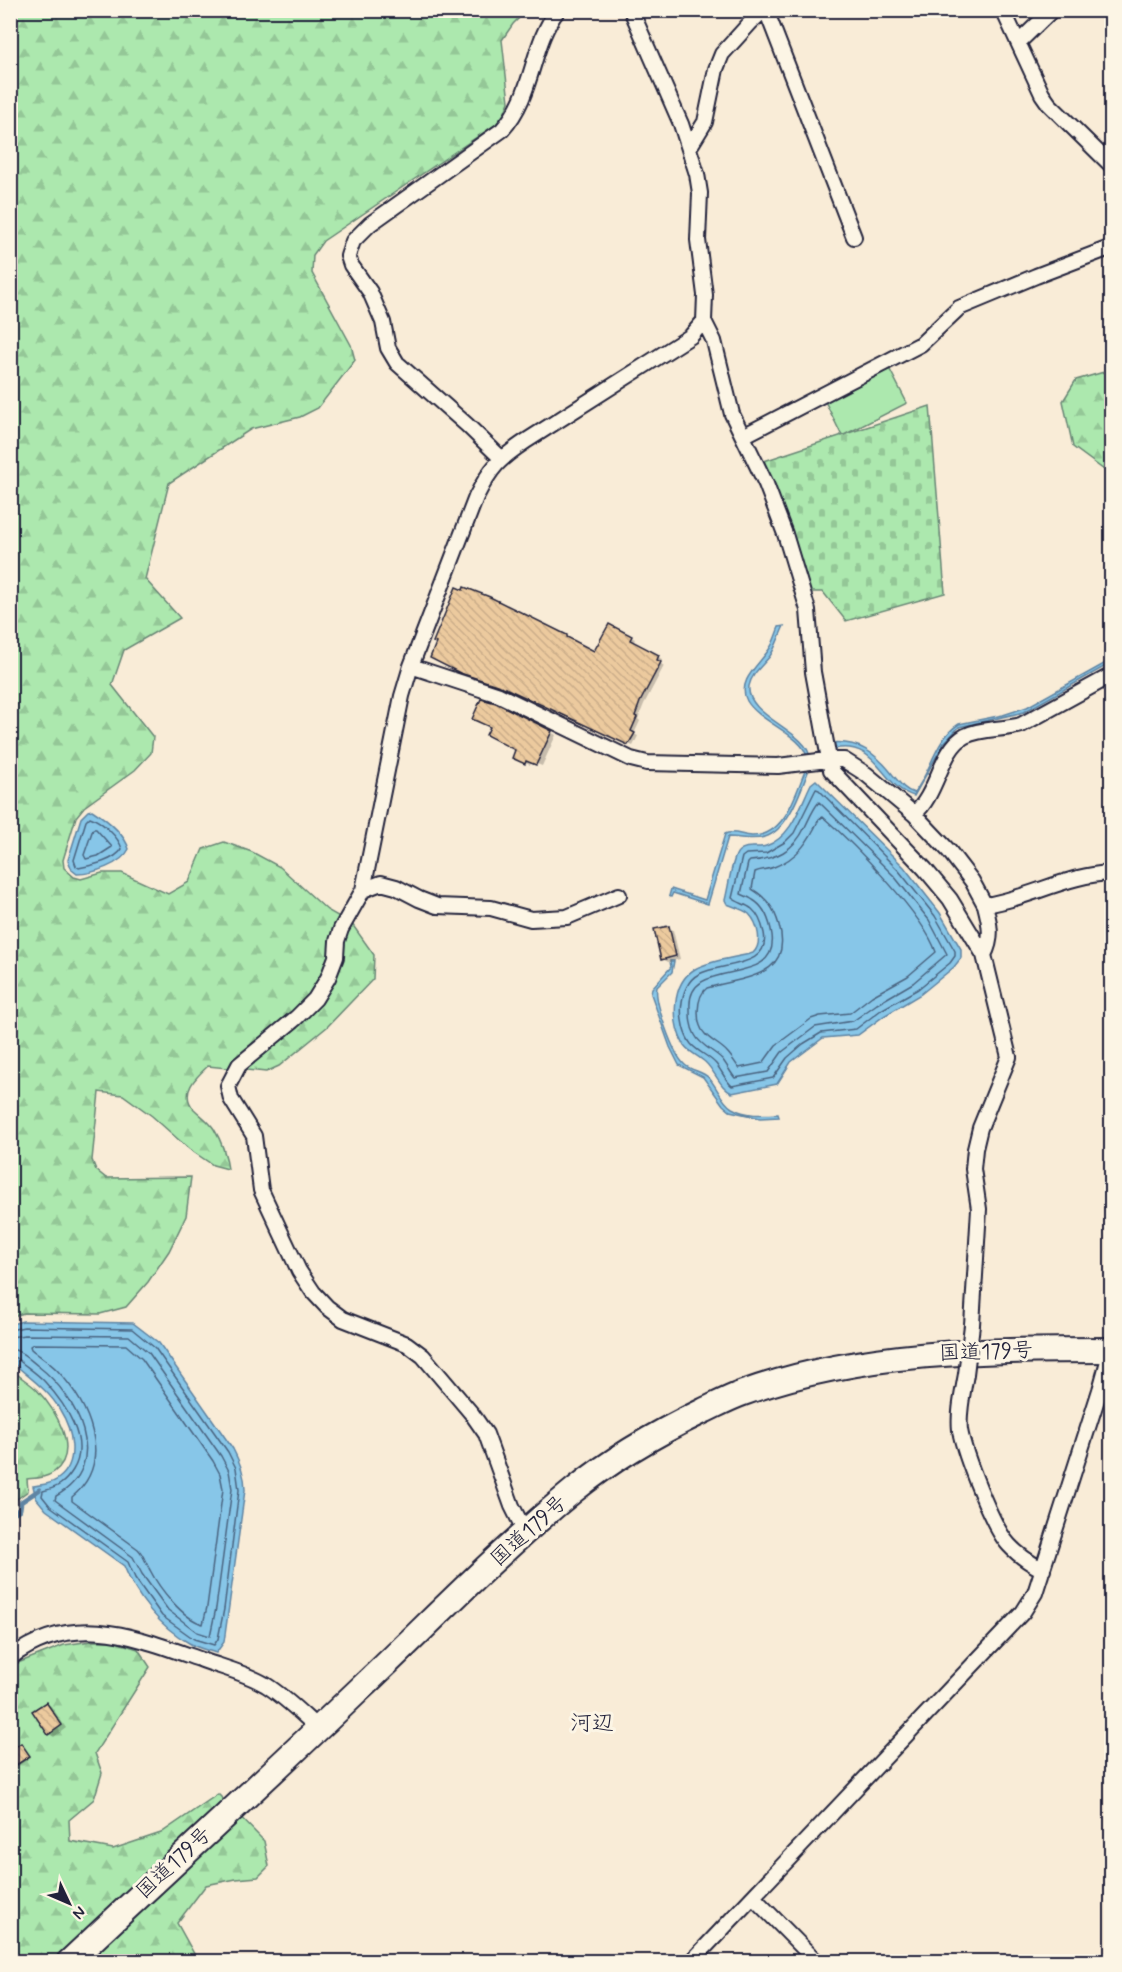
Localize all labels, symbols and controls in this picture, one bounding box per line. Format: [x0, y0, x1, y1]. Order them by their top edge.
street label: 国道179号 [939, 1336, 1033, 1368]
street label: 国道179号 [485, 1489, 573, 1573]
district label: 河辺 [570, 1710, 614, 1738]
street label: 国道179号 [130, 1821, 218, 1905]
north arrow [39, 1873, 99, 1933]
text: N [67, 1901, 90, 1924]

